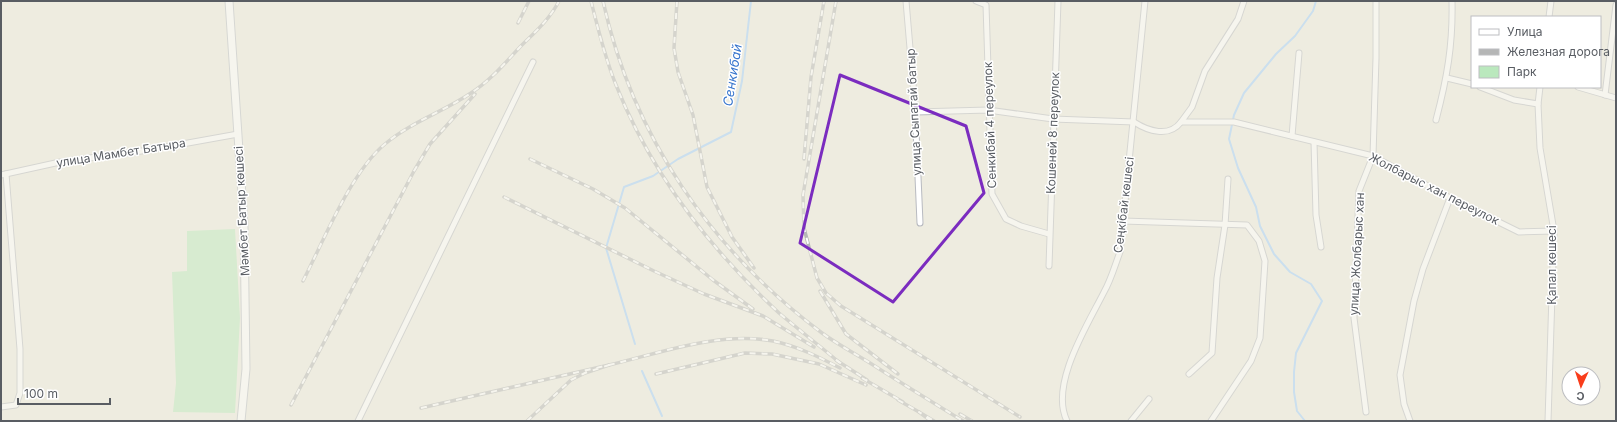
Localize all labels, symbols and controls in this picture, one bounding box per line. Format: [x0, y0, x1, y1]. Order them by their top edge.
legend [1471, 16, 1601, 88]
text: Улица [1507, 24, 1542, 39]
water label: Сенкибай [719, 42, 745, 107]
text: Железная дорога [1507, 44, 1610, 59]
street label: улица Сыпатай батыр [903, 48, 924, 176]
street label: Сенкибай 4 переулок [980, 61, 999, 189]
text: Парк [1507, 64, 1537, 79]
street label: Кошеней 8 переулок [1043, 71, 1062, 194]
street label: улица Мамбет Батыра [55, 135, 187, 170]
street label: Мәмбет Батыр көшесі [231, 146, 252, 276]
street label: Жолбарыс хан переулок [1367, 149, 1502, 228]
street label: Сеңкібай көшесі [1110, 156, 1137, 254]
street label: улица Жолбарыс хан [1346, 192, 1367, 316]
street label: Қапал көшесі [1544, 225, 1559, 305]
north arrow [1561, 366, 1601, 406]
scale bar [18, 380, 110, 406]
text: 100 m [24, 386, 58, 401]
text: С [1576, 389, 1585, 403]

